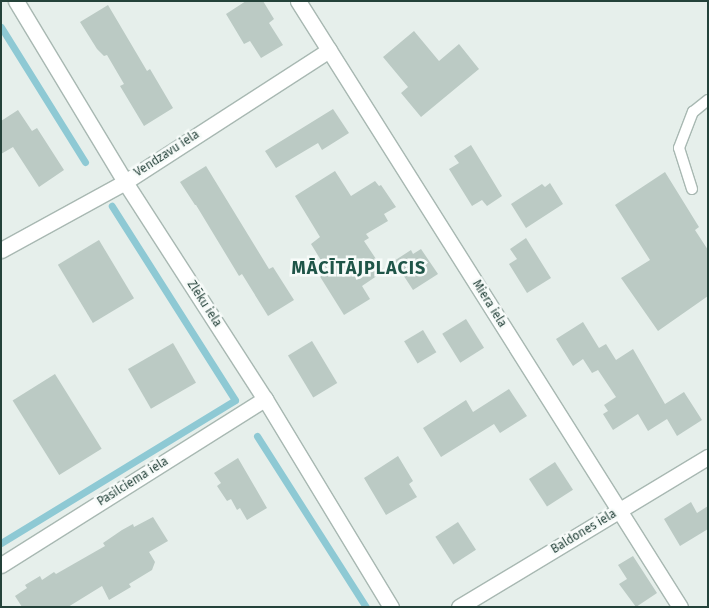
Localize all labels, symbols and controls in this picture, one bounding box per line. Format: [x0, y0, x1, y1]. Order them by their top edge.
street label: Vendzavu iela [132, 128, 202, 180]
district label: MĀCĪTĀJPLACIS [290, 257, 428, 279]
street label: Zlēku iela [184, 278, 224, 330]
street label: Miera iela [469, 278, 509, 330]
street label: Pasilciema iela [95, 455, 171, 509]
street label: Baldones iela [549, 507, 619, 557]

